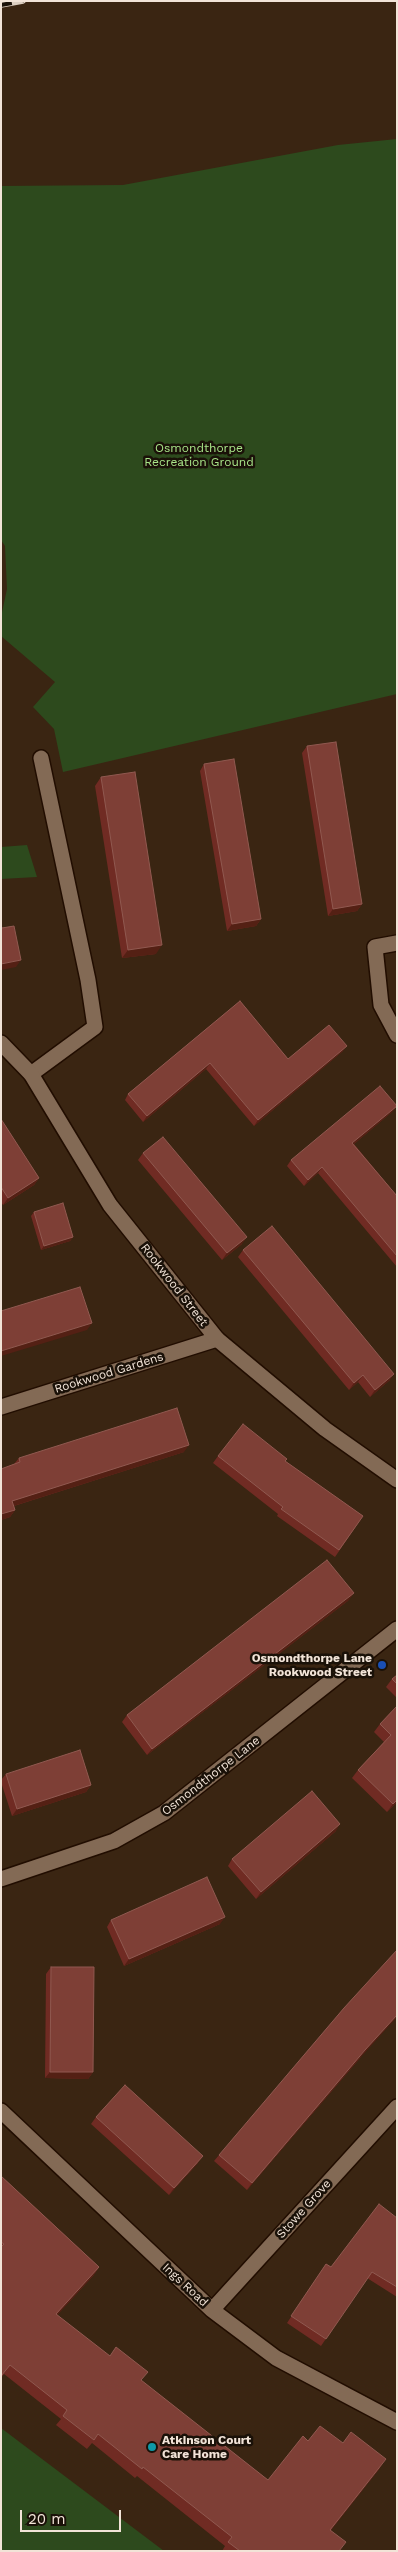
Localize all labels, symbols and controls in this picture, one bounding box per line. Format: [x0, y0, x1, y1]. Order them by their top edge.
park label: Osmondthorpe Recreation Ground [144, 441, 254, 469]
street label: Rookwood Street [137, 1241, 211, 1329]
street label: Rookwood Gardens [53, 1350, 165, 1396]
place label: Osmondthorpe Lane Rookwood Street [252, 1651, 372, 1679]
marker: Osmondthorpe Lane Rookwood Street [376, 1659, 388, 1671]
street label: Osmondthorpe Lane [159, 1733, 263, 1819]
street label: Stowe Grove [274, 2177, 334, 2241]
street label: Ings Road [159, 2260, 211, 2310]
place label: Atkinson Court Care Home [162, 2433, 251, 2461]
marker: Atkinson Court Care Home [146, 2441, 158, 2453]
scale bar [22, 2500, 124, 2532]
text: 20 m [28, 2510, 66, 2528]

